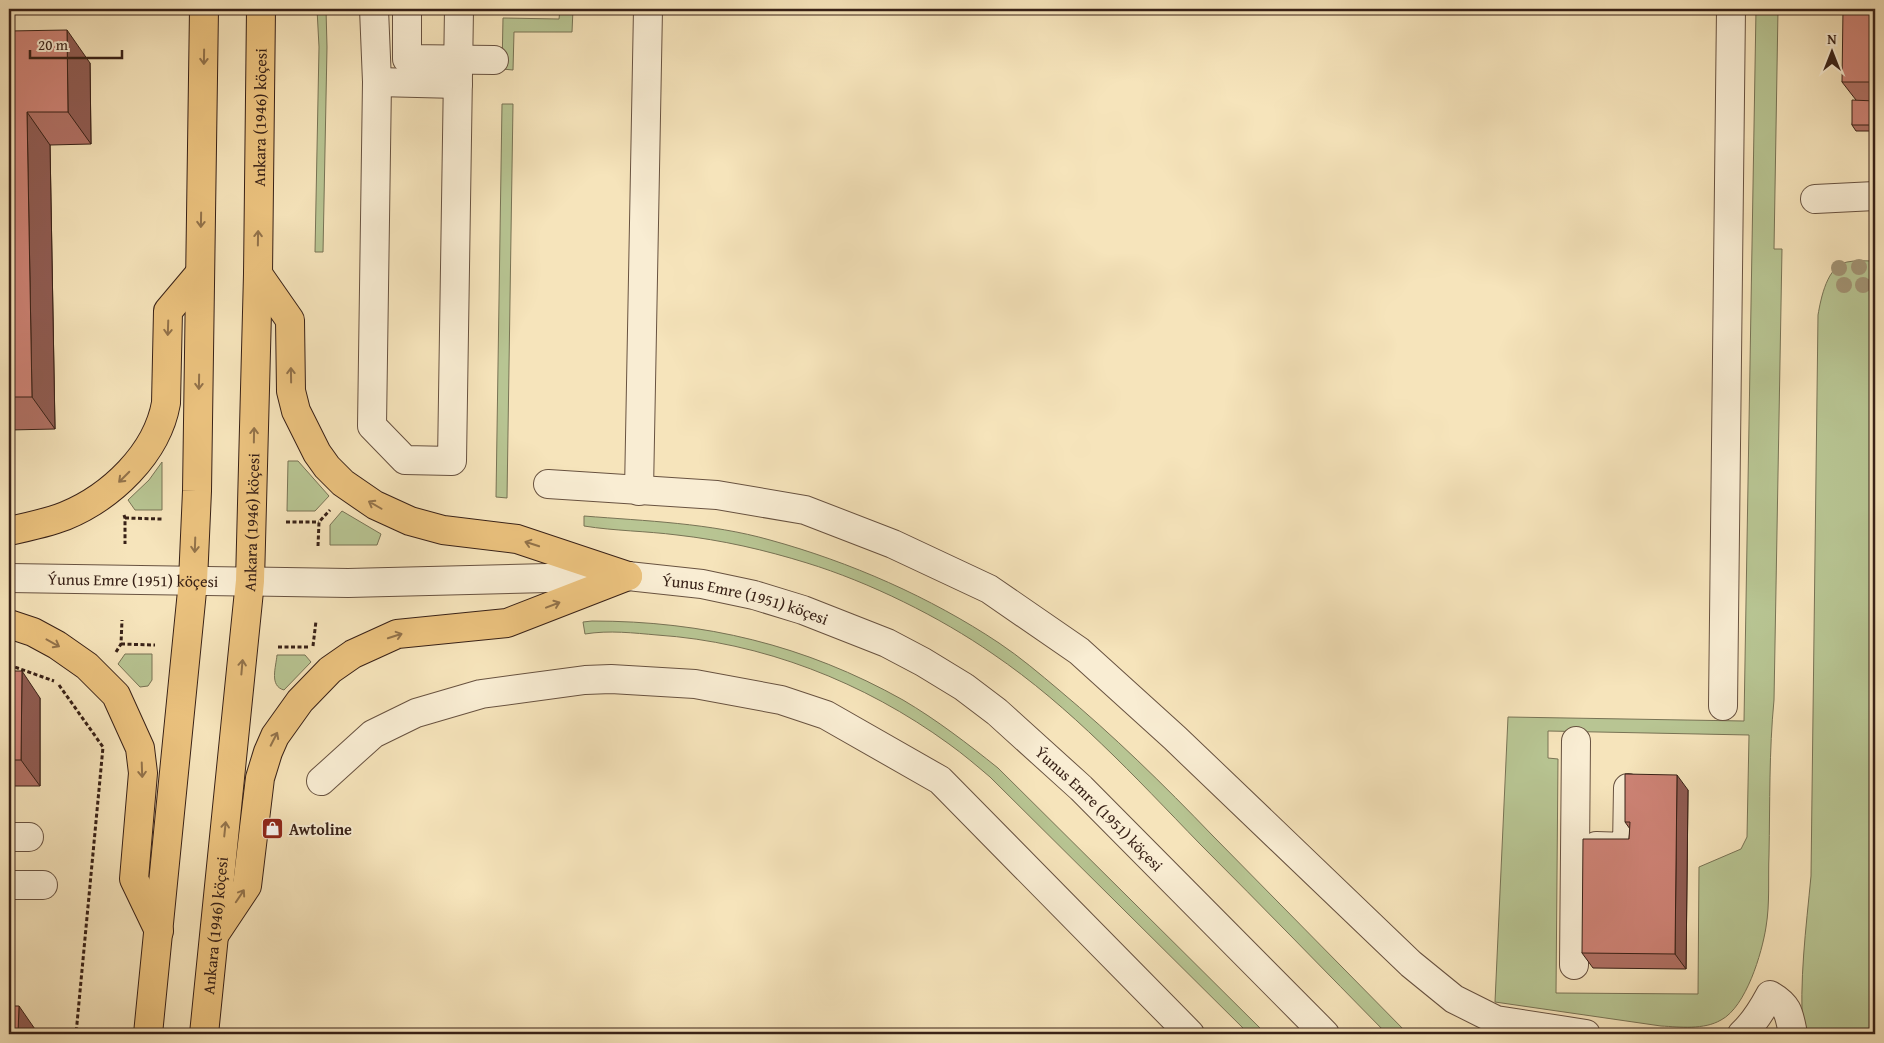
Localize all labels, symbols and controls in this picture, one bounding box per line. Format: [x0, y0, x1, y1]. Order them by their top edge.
scale bar [30, 28, 122, 60]
north arrow [1806, 28, 1856, 78]
text: N [1827, 29, 1837, 49]
text: 20 m [38, 34, 69, 55]
street label: Ankara (1946) köçesi [247, 48, 273, 187]
one-way arrow [199, 49, 208, 65]
one-way arrow [196, 212, 206, 228]
one-way arrow [254, 230, 263, 246]
one-way arrow [163, 319, 173, 335]
one-way arrow [286, 367, 296, 384]
one-way arrow [194, 374, 203, 390]
one-way arrow [249, 428, 259, 444]
street label: Ankara (1946) köçesi [237, 452, 265, 593]
one-way arrow [117, 471, 130, 483]
one-way arrow [369, 499, 383, 509]
one-way arrow [190, 537, 199, 553]
one-way arrow [524, 539, 540, 548]
street label: Ýunus Emre (1951) köçesi [47, 567, 219, 593]
street label: Ýunus Emre (1951) köçesi [661, 568, 832, 631]
one-way arrow [545, 600, 560, 610]
one-way arrow [386, 631, 402, 641]
one-way arrow [46, 639, 60, 649]
one-way arrow [237, 660, 246, 676]
one-way arrow [270, 732, 279, 747]
street label: Ýunus Emre (1951) köçesi [1030, 740, 1169, 877]
one-way arrow [137, 762, 147, 778]
shop icon: Awtoline [261, 817, 285, 841]
place label: Awtoline [289, 817, 352, 841]
one-way arrow [220, 821, 229, 837]
street label: Ankara (1946) köçesi [196, 855, 234, 996]
one-way arrow [235, 889, 245, 903]

